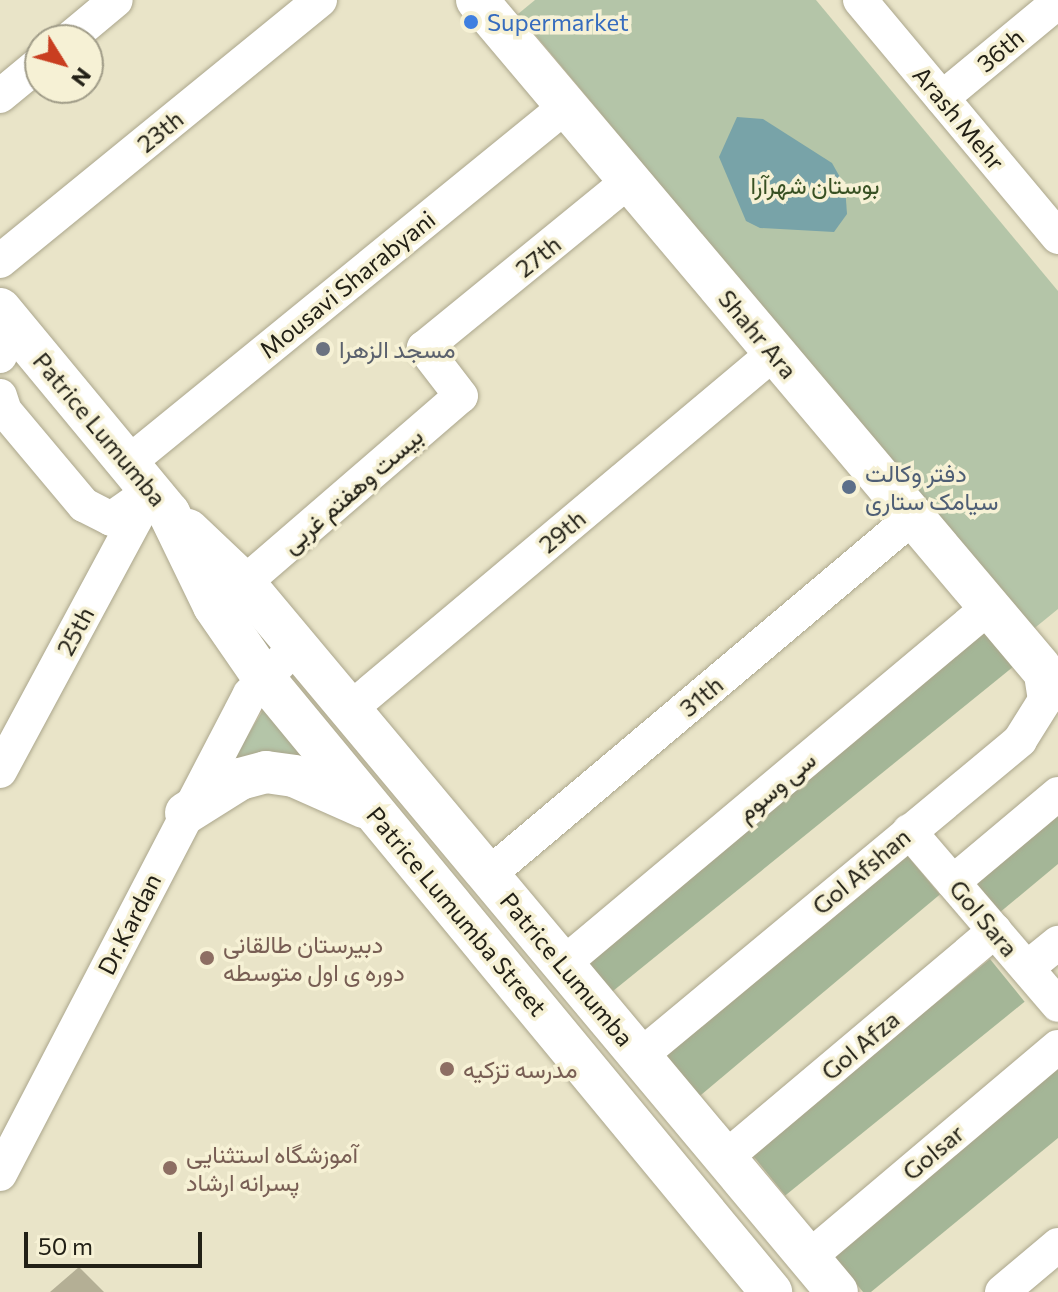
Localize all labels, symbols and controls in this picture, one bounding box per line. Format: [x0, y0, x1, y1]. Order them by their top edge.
place label: Supermarket [487, 8, 629, 36]
marker: Supermarket [462, 13, 480, 31]
street label: 36th [971, 22, 1029, 78]
north arrow [24, 24, 104, 104]
street label: Arash Mehr [907, 60, 1011, 176]
text: N [66, 63, 98, 92]
street label: 23th [131, 104, 189, 158]
park label: بوستان شهرآرا [750, 171, 880, 199]
street label: Mousavi Sharabyani [253, 204, 441, 364]
street label: 27th [510, 229, 566, 283]
street label: Shahr Ara [713, 284, 803, 384]
place label: مسجد الزهرا [339, 335, 456, 363]
marker: مسجد الزهرا [314, 340, 332, 358]
street label: Patrice Lumumba [27, 346, 173, 512]
street label: بیست وهفتم غربی [276, 421, 428, 559]
place label: دفتر وکالت سیامک ستاری [865, 459, 998, 515]
marker: دفتر وکالت سیامک ستاری [840, 478, 858, 496]
street label: 29th [533, 503, 591, 559]
street label: 25th [50, 602, 100, 660]
street label: 31th [674, 670, 728, 722]
street label: سی وسوم [731, 745, 821, 827]
street label: Patrice Lumumba Street [361, 801, 553, 1021]
street label: Gol Afshan [806, 822, 916, 920]
street label: Dr.Kardan [91, 869, 167, 979]
street label: Gol Sara [944, 874, 1024, 962]
street label: Patrice Lumumba [494, 886, 640, 1052]
place label: دبیرستان طالقانی دوره ی اول متوسطه [223, 930, 405, 986]
marker: دبیرستان طالقانی دوره ی اول متوسطه [198, 949, 216, 967]
street label: Gol Afza [815, 1004, 905, 1086]
place label: مدرسه تزکیه [463, 1055, 578, 1083]
marker: مدرسه تزکیه [438, 1060, 456, 1078]
street label: Golsar [897, 1118, 969, 1186]
place label: آموزشگاه استثنایی پسرانه ارشاد [186, 1140, 358, 1196]
marker: آموزشگاه استثنایی پسرانه ارشاد [161, 1159, 179, 1177]
scale bar [28, 1216, 206, 1266]
text: 50 m [38, 1231, 93, 1260]

